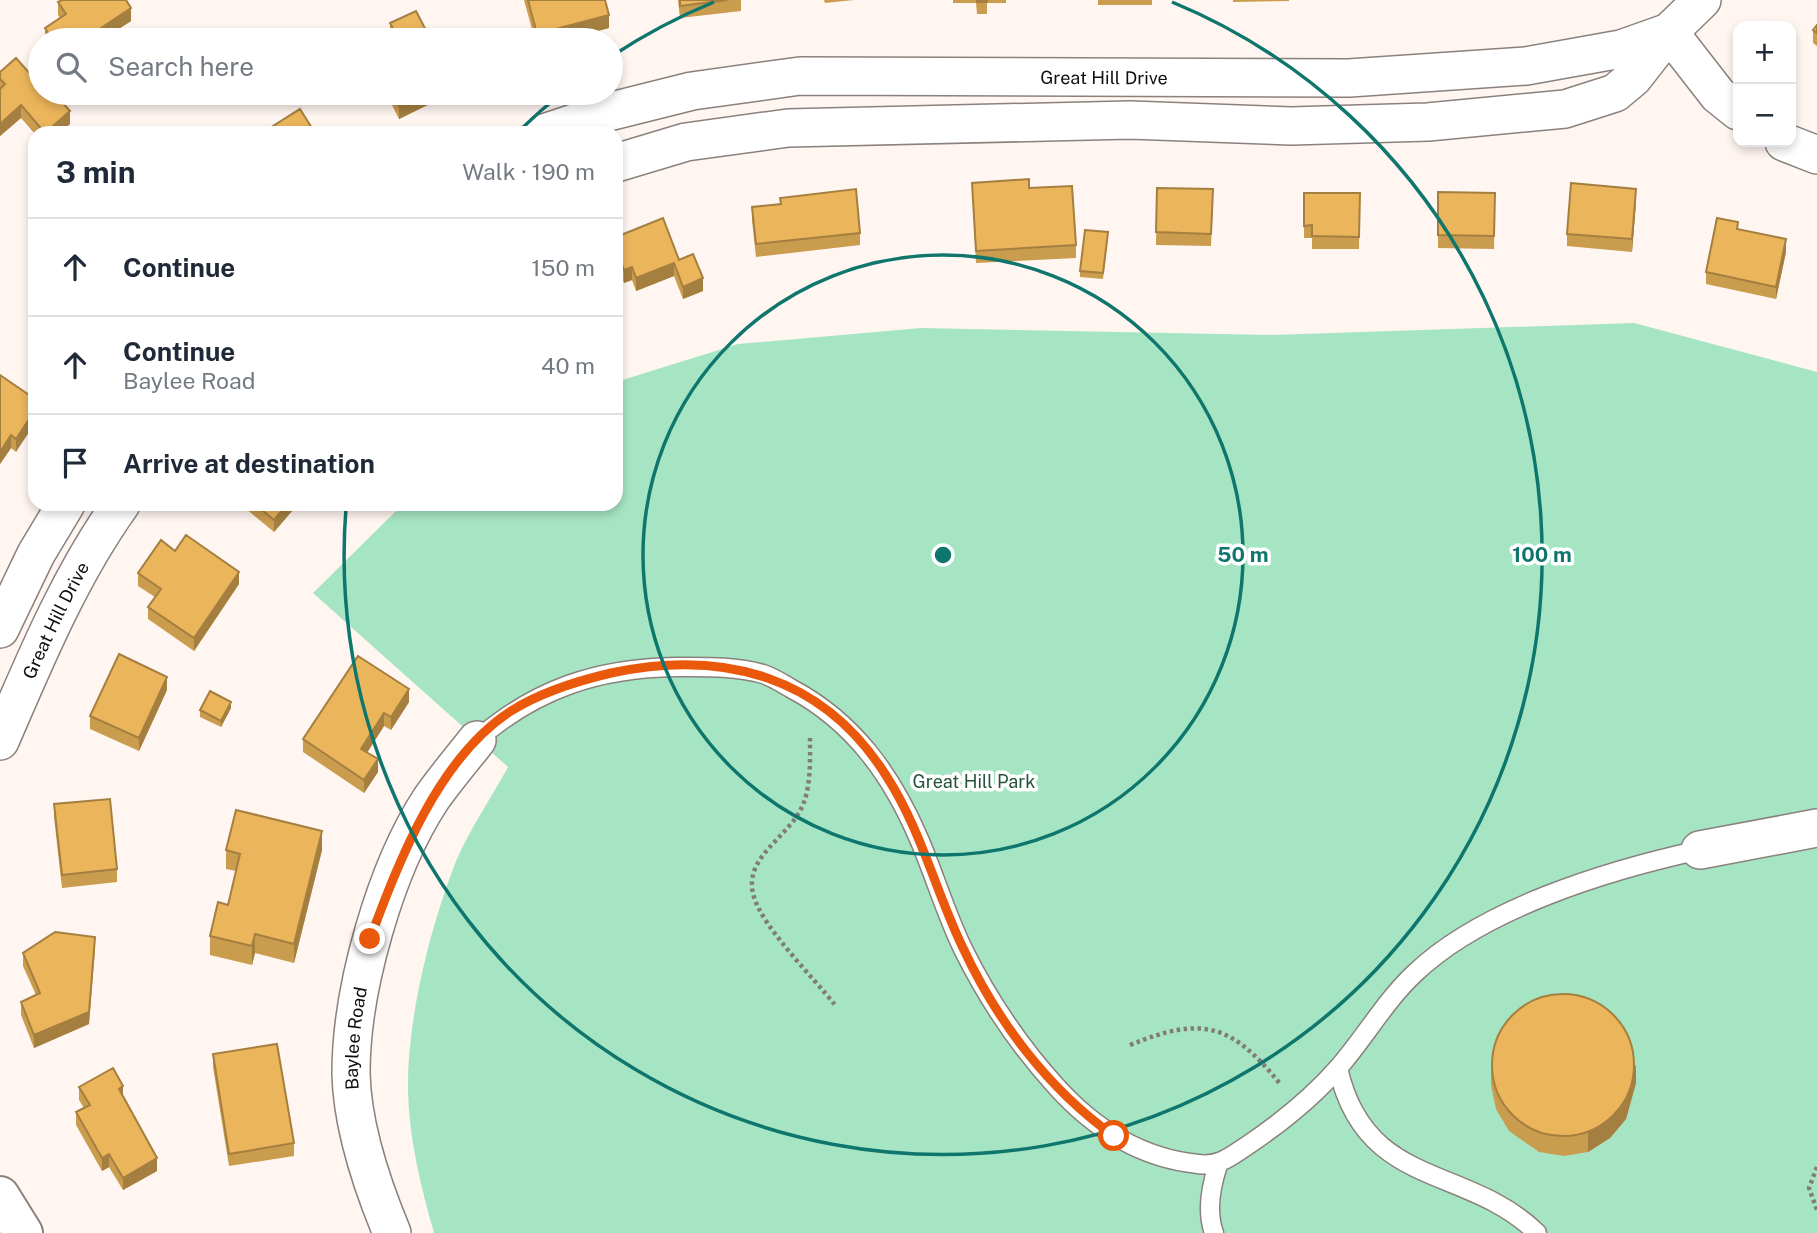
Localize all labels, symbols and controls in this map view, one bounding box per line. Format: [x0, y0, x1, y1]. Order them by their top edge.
map controls [1733, 21, 1796, 147]
button: + [1733, 21, 1796, 84]
search box [28, 28, 623, 105]
icon: search [52, 48, 90, 86]
text: Search here [108, 51, 254, 82]
street label: Great Hill Drive [1040, 66, 1168, 88]
button: − [1733, 84, 1796, 147]
text: 3 min [56, 154, 135, 190]
text: Walk · 190 m [462, 158, 595, 185]
icon: ahead [56, 248, 94, 286]
text: Continue [123, 252, 235, 283]
text: 150 m [531, 254, 595, 281]
text: Continue [123, 336, 235, 367]
icon: ahead [56, 346, 94, 384]
text: 40 m [541, 352, 595, 379]
text: Baylee Road [123, 367, 255, 394]
icon: arrive [56, 444, 94, 482]
text: Arrive at destination [123, 448, 375, 479]
text: 50 m [1217, 542, 1269, 567]
text: 100 m [1512, 542, 1572, 567]
centre of rings [931, 543, 955, 567]
street label: Great Hill Drive [18, 558, 93, 682]
park label: Great Hill Park [913, 771, 1035, 792]
route end [354, 923, 385, 954]
street label: Baylee Road [340, 985, 371, 1091]
route start [1098, 1120, 1129, 1151]

